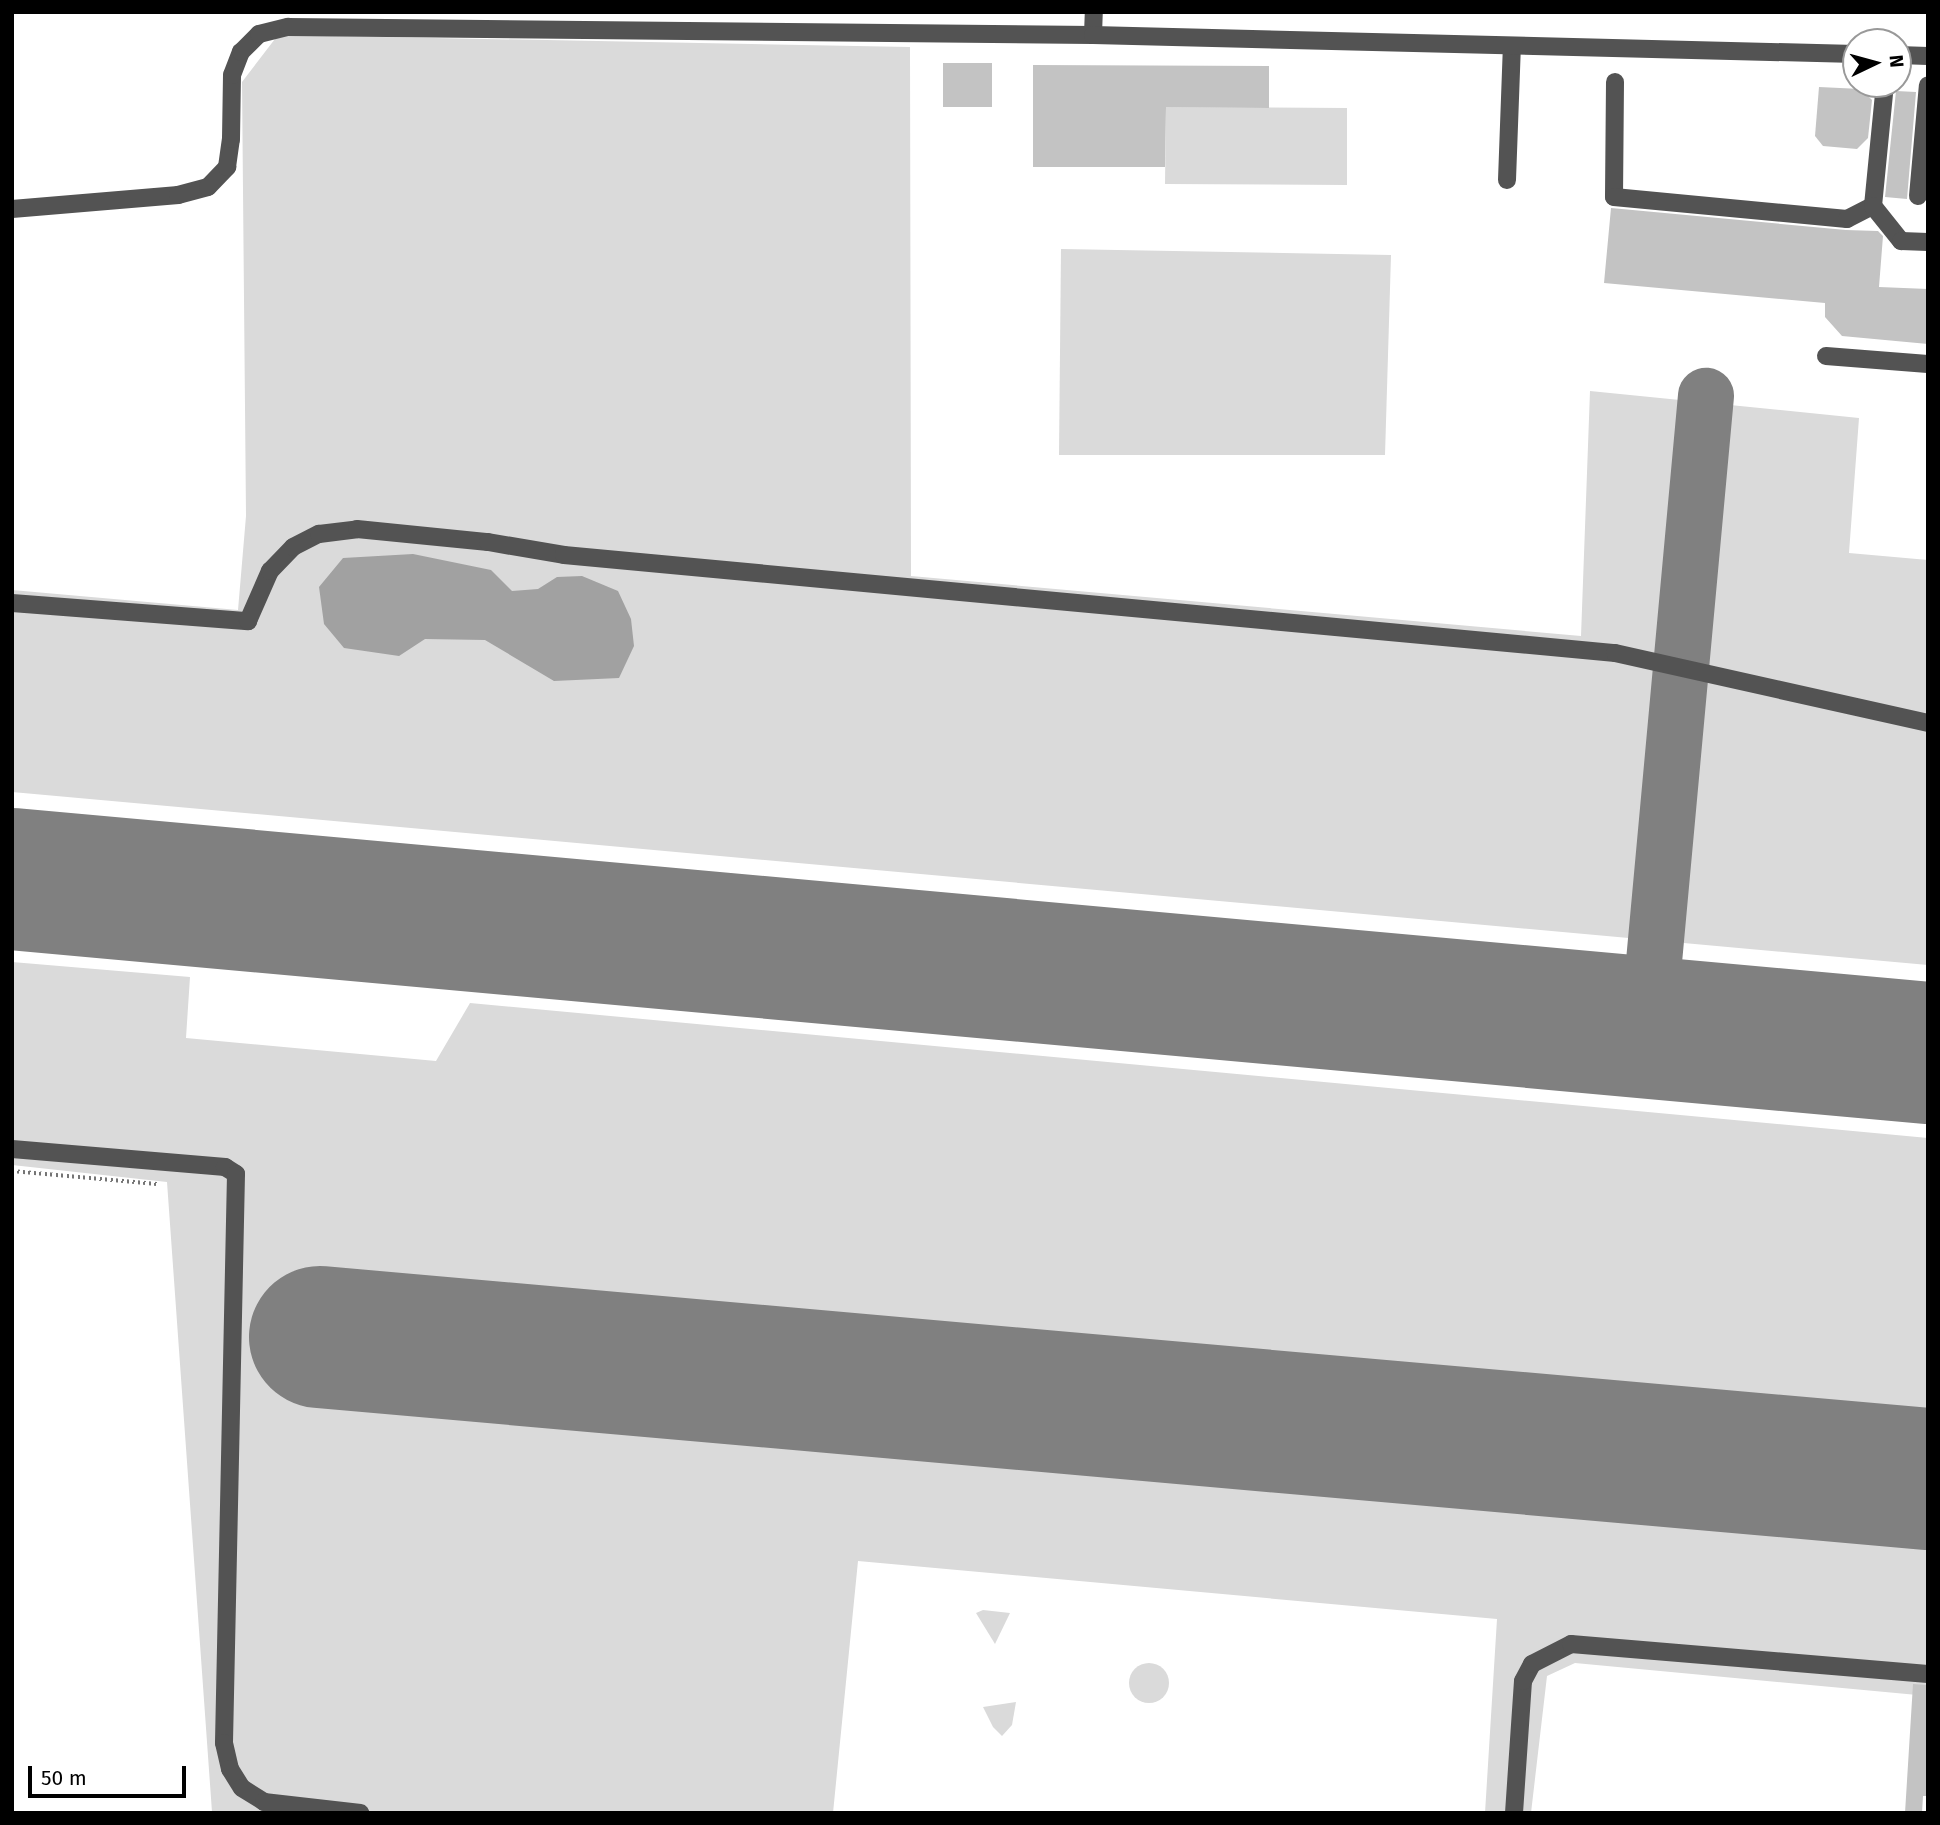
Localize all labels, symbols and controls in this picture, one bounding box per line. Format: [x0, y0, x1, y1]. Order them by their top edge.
north arrow [1842, 28, 1912, 98]
text: N [1884, 54, 1908, 69]
scale bar [32, 1752, 189, 1796]
text: 50 m [41, 1765, 87, 1791]

